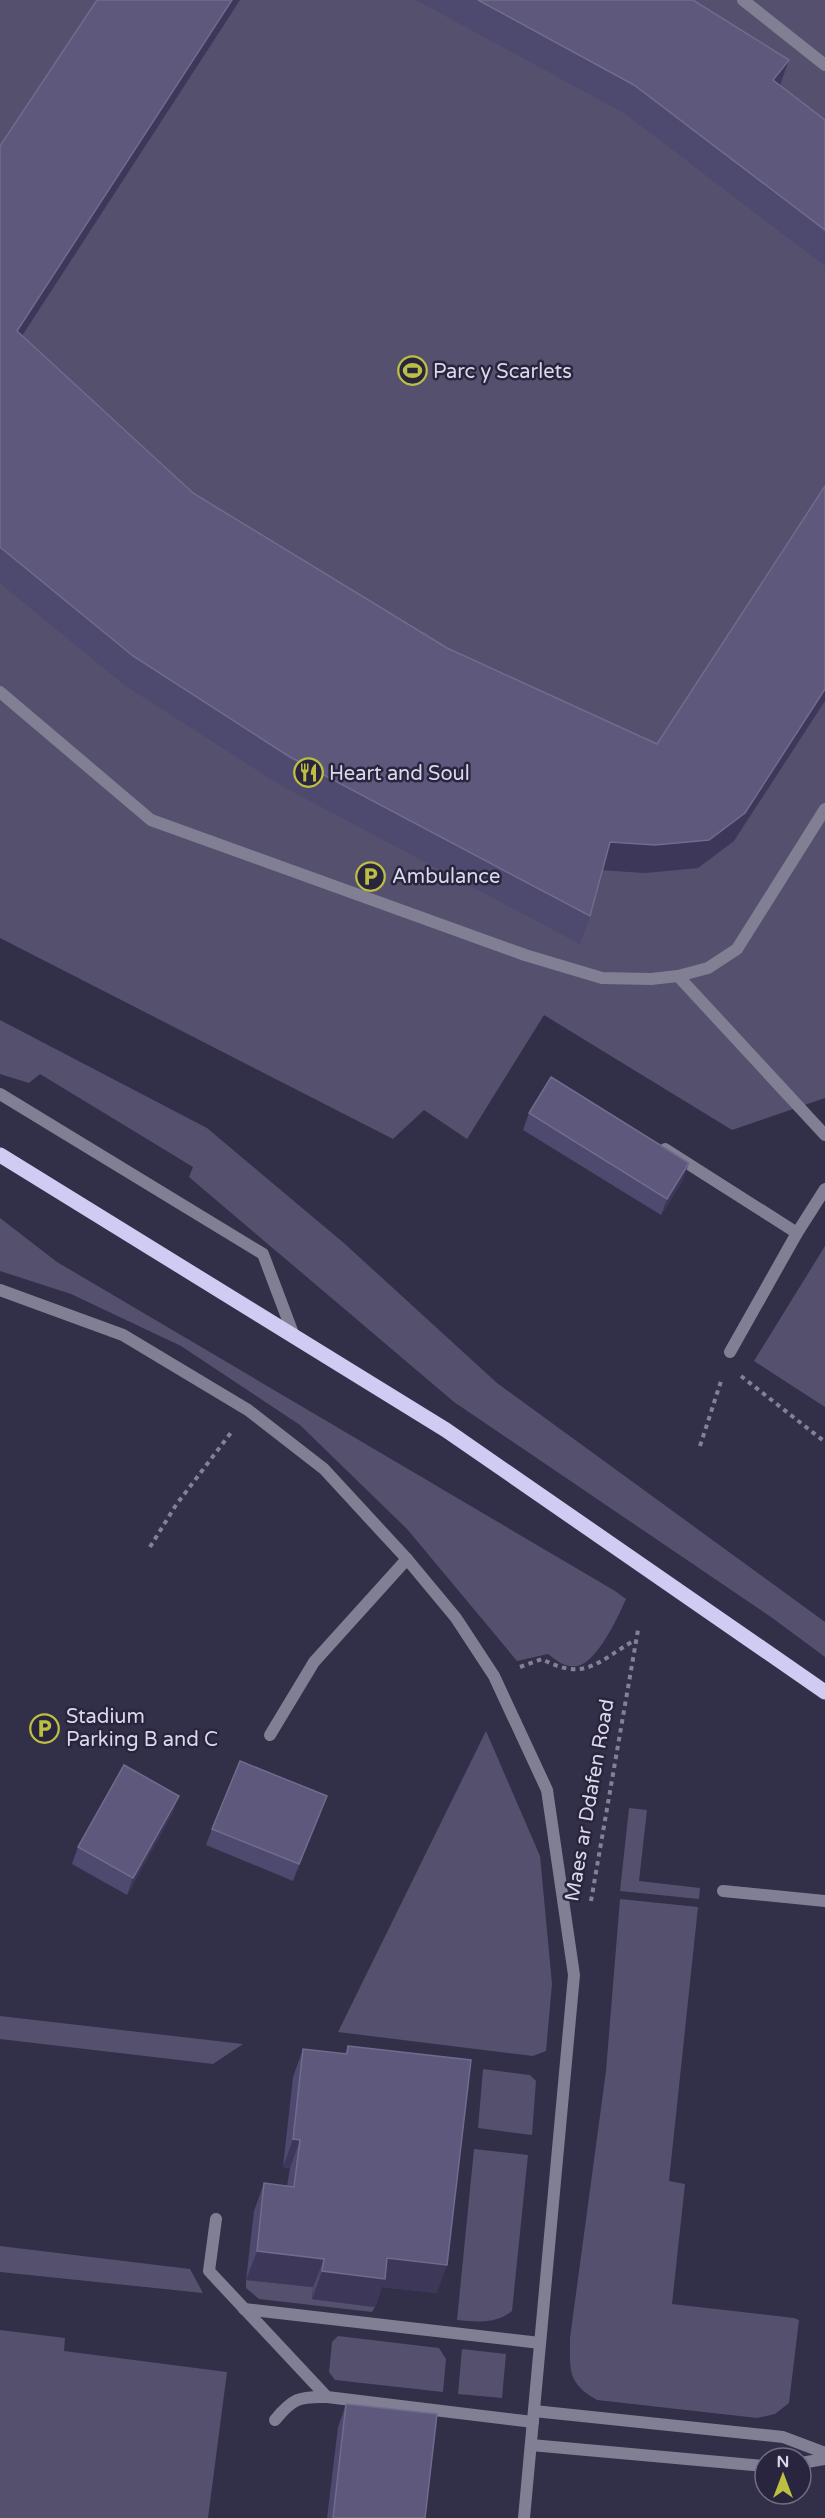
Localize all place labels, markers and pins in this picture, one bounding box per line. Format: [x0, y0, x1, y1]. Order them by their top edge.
sports icon: Parc y Scarlets [396, 355, 428, 387]
place label: Parc y Scarlets [433, 360, 572, 384]
restaurant icon: Heart and Soul [292, 757, 324, 789]
place label: Heart and Soul [329, 762, 470, 786]
parking icon: Ambulance [355, 860, 387, 892]
place label: Ambulance [392, 865, 500, 889]
place label: Stadium Parking B and C [66, 1705, 218, 1752]
parking icon: Stadium Parking B and C [29, 1712, 61, 1744]

